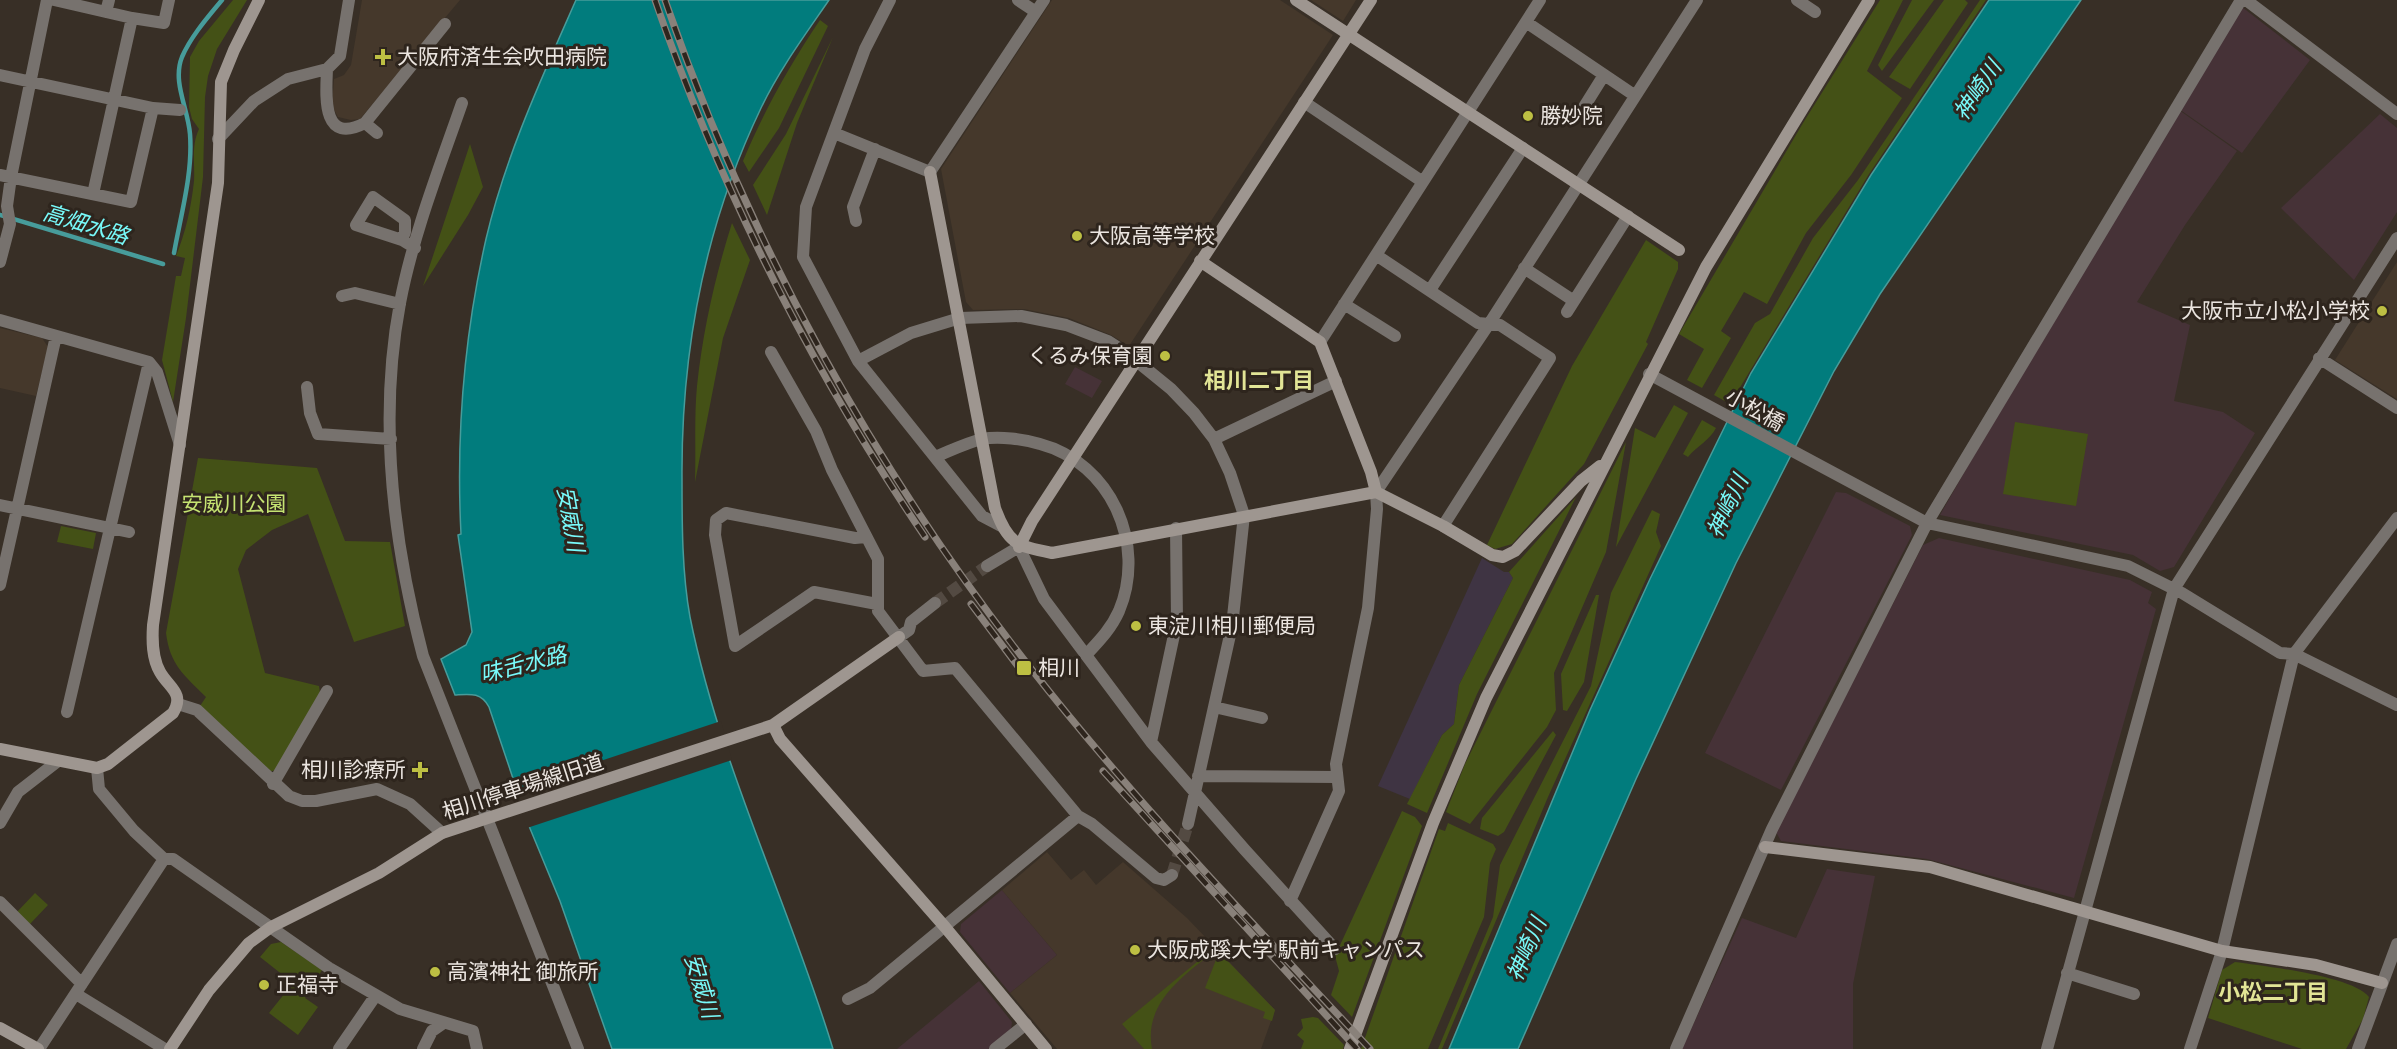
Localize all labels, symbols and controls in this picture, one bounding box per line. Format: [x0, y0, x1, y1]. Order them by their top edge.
place label: 大阪府済生会吹田病院 [397, 45, 607, 69]
marker: 大阪府済生会吹田病院 [374, 48, 392, 66]
water label: 神崎川 [1949, 54, 2007, 125]
place label: 勝妙院 [1540, 104, 1603, 128]
marker: 勝妙院 [1521, 109, 1535, 123]
water label: 高畑水路 [40, 200, 133, 250]
place label: 大阪高等学校 [1089, 224, 1215, 248]
marker: 大阪高等学校 [1070, 229, 1084, 243]
place label: 大阪市立小松小学校 [2181, 299, 2370, 323]
marker: 大阪市立小松小学校 [2375, 304, 2389, 318]
place label: くるみ保育園 [1027, 344, 1153, 368]
marker: くるみ保育園 [1158, 349, 1172, 363]
district label: 相川二丁目 [1204, 368, 1314, 393]
street label: 小松橋 [1722, 384, 1788, 436]
water label: 神崎川 [1702, 469, 1754, 541]
water label: 安威川 [552, 484, 589, 556]
park label: 安威川公園 [182, 492, 287, 516]
place label: 東淀川相川郵便局 [1148, 614, 1316, 638]
marker: 東淀川相川郵便局 [1129, 619, 1143, 633]
water label: 味舌水路 [477, 641, 571, 687]
place label: 相川 [1038, 656, 1080, 680]
marker: 相川 [1015, 659, 1033, 677]
street label: 相川停車場線旧道 [439, 750, 607, 824]
place label: 相川診療所 [301, 758, 406, 782]
marker: 相川診療所 [411, 761, 429, 779]
water label: 神崎川 [1502, 912, 1552, 984]
place label: 大阪成蹊大学 駅前キャンパス [1147, 938, 1425, 962]
marker: 大阪成蹊大学 駅前キャンパス [1128, 943, 1142, 957]
water label: 安威川 [680, 951, 724, 1023]
place label: 高濱神社 御旅所 [447, 960, 599, 984]
marker: 高濱神社 御旅所 [428, 965, 442, 979]
place label: 正福寺 [276, 973, 339, 997]
marker: 正福寺 [257, 978, 271, 992]
district label: 小松二丁目 [2218, 980, 2328, 1005]

